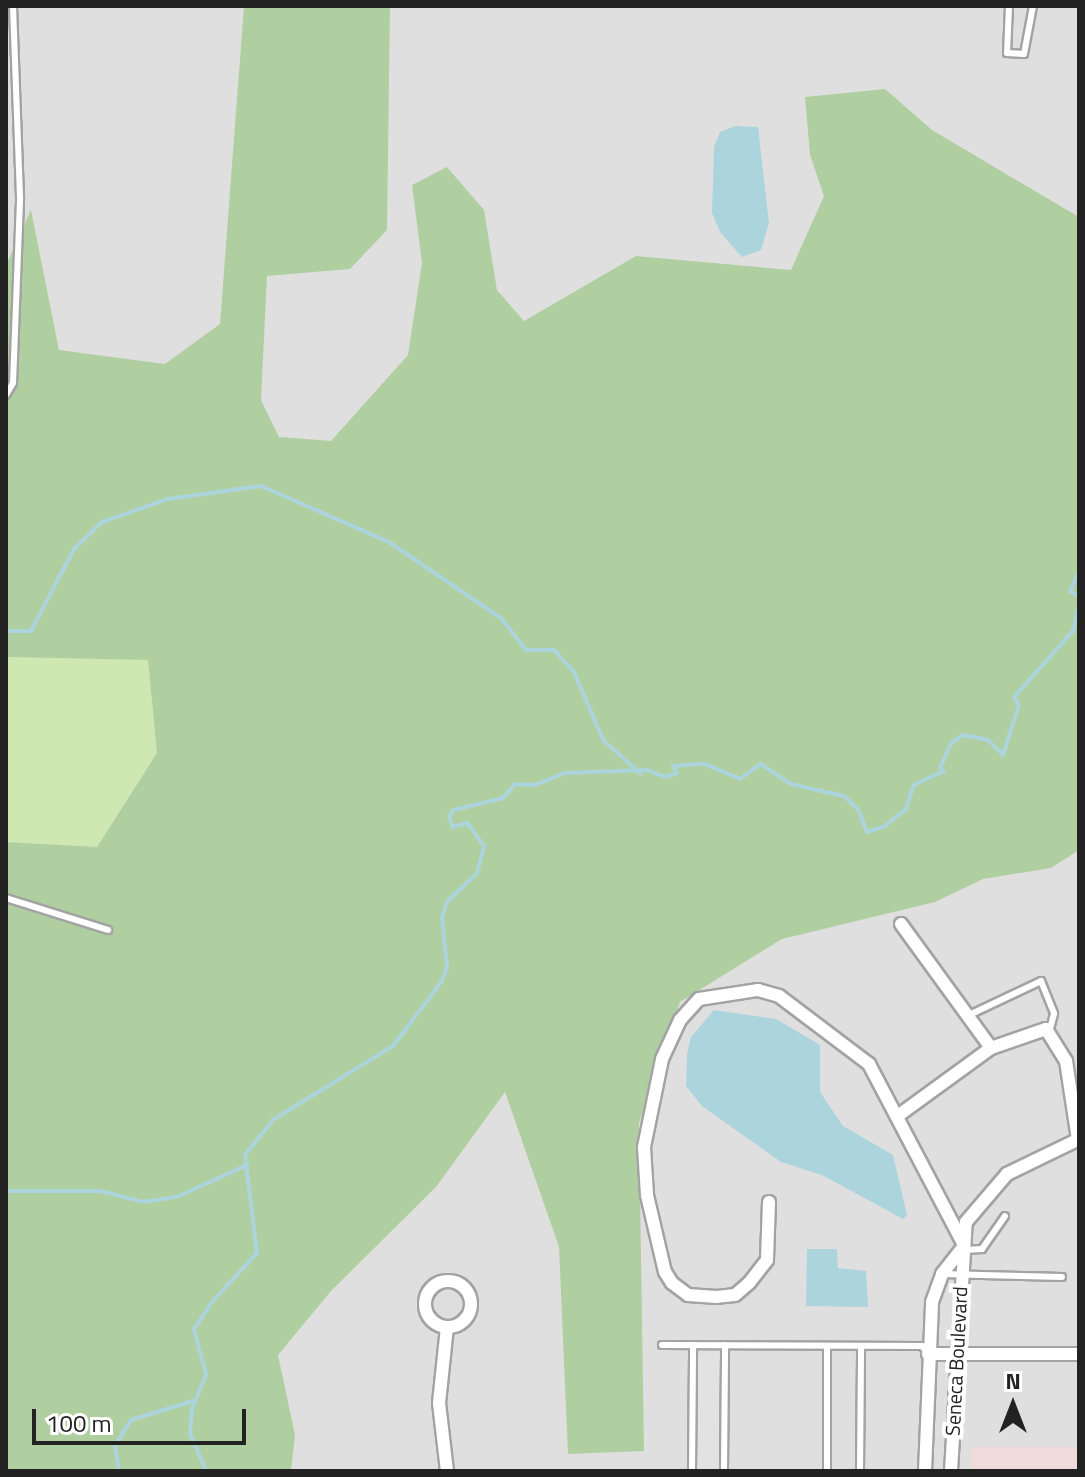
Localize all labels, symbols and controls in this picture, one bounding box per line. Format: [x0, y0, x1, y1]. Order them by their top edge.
street label: Seneca Boulevard [940, 1286, 972, 1436]
text: N [1005, 1364, 1021, 1398]
north arrow [973, 1365, 1053, 1445]
scale bar [36, 1393, 250, 1443]
text: 100 m [46, 1405, 112, 1441]

